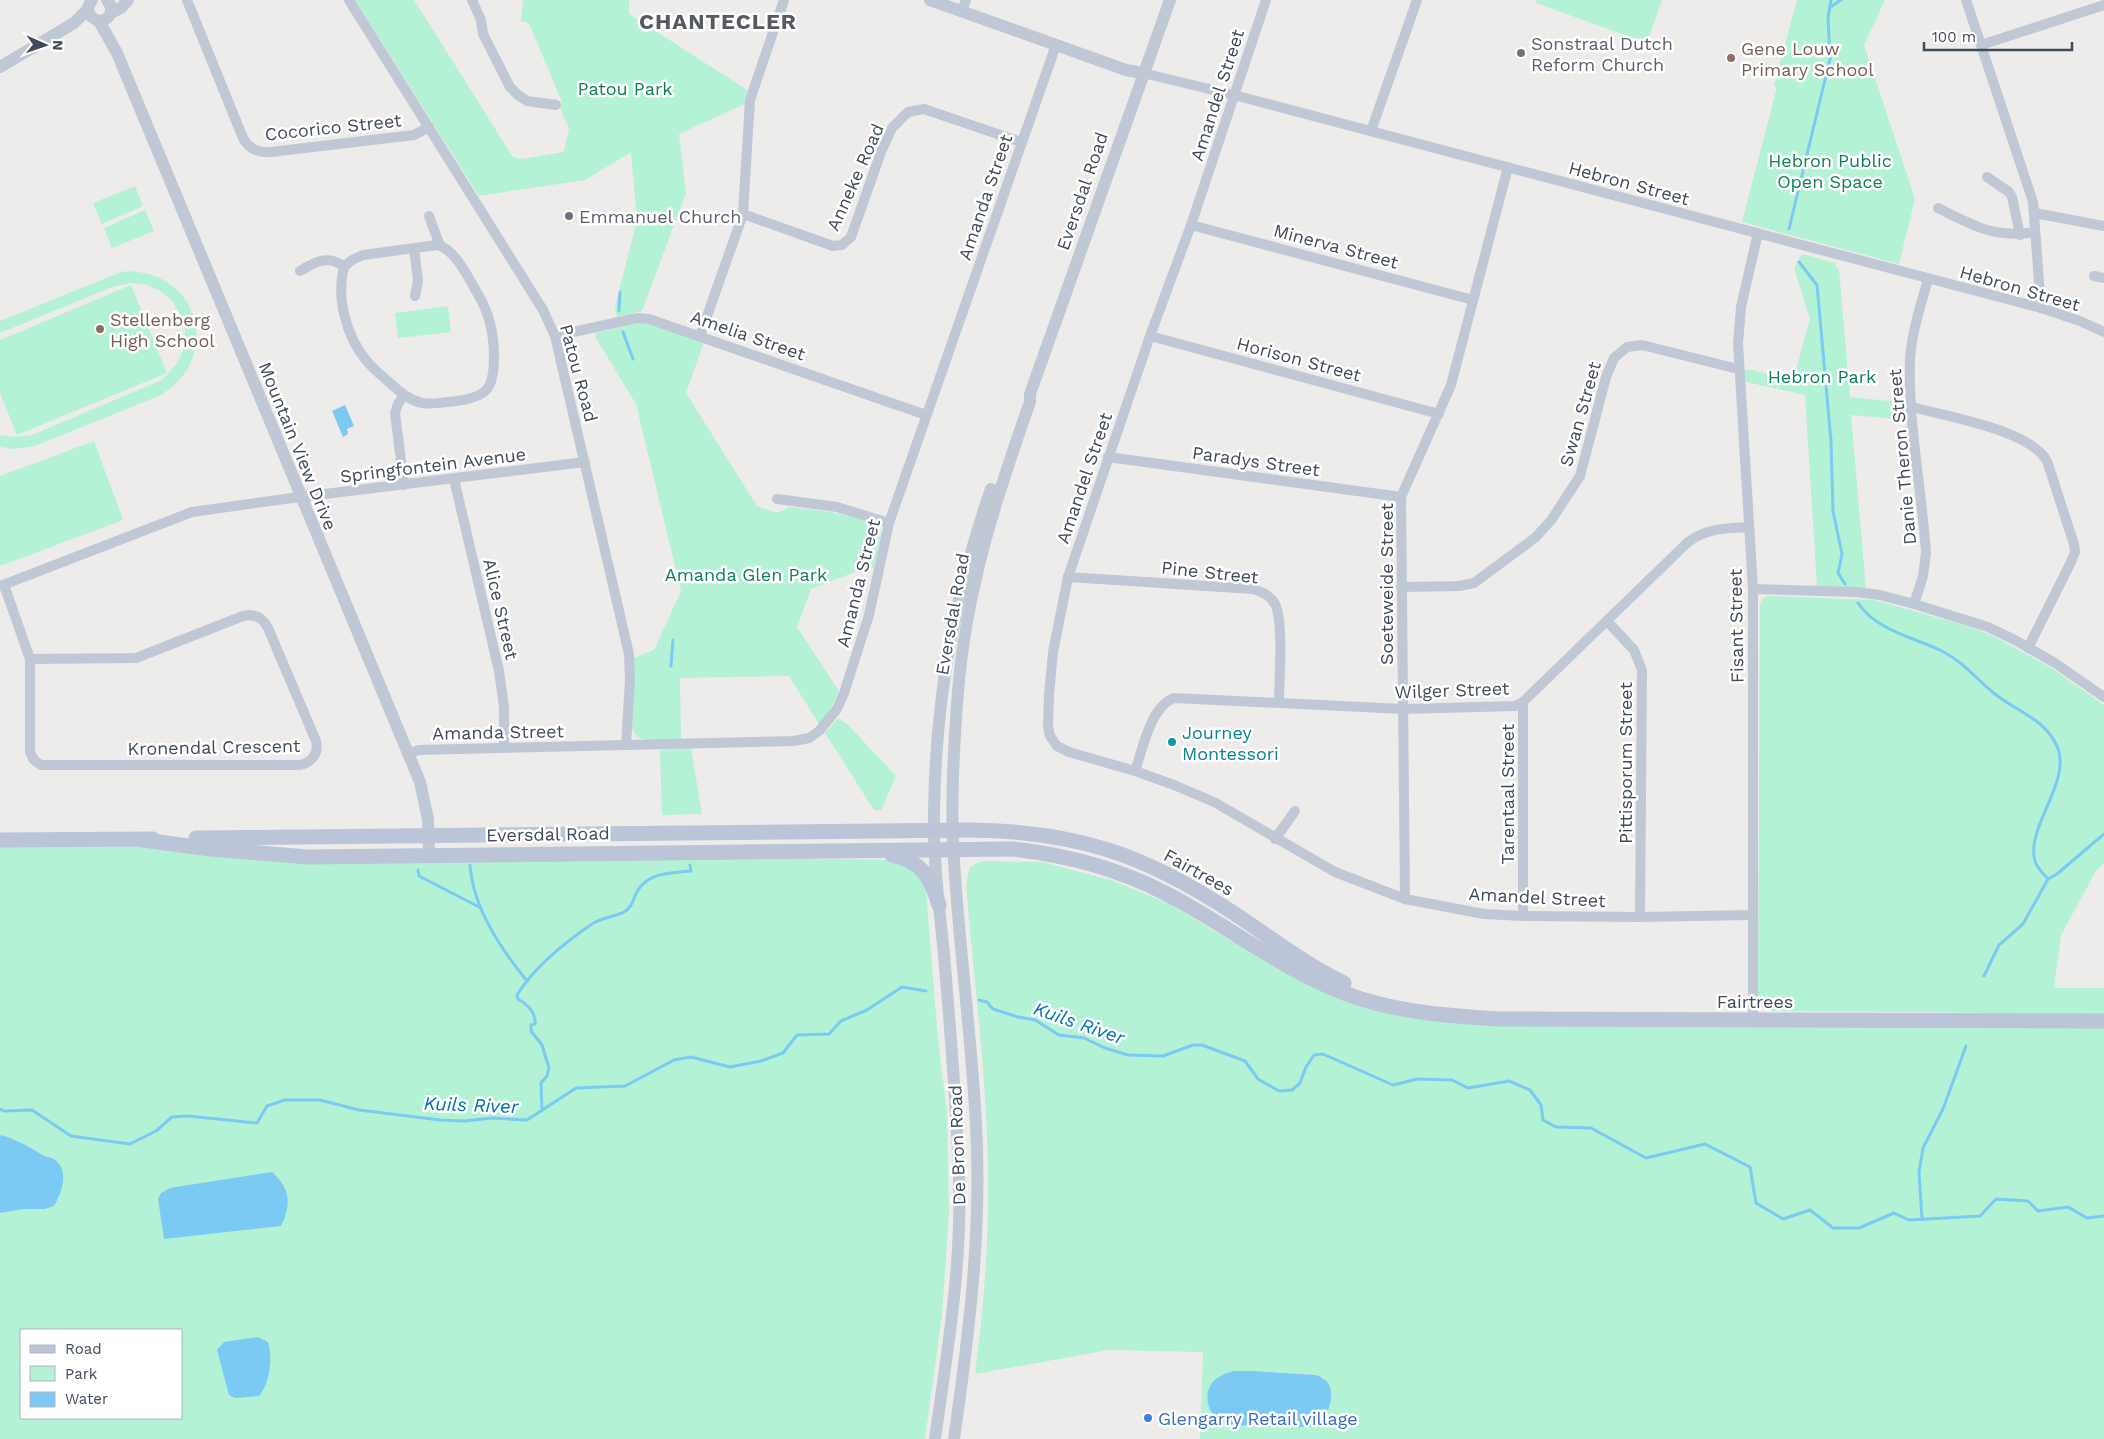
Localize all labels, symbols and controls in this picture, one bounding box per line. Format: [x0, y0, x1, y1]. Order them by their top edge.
district label: CHANTECLER [639, 9, 797, 34]
north arrow [20, 20, 70, 70]
scale bar [1924, 20, 2072, 52]
street label: Amandel Street [1186, 26, 1248, 164]
text: 100 m [1932, 28, 1976, 46]
place label: Sonstraal Dutch Reform Church [1531, 33, 1673, 75]
place label: Gene Louw Primary School [1741, 38, 1874, 80]
text: N [50, 40, 66, 51]
marker: Sonstraal Dutch Reform Church [1515, 47, 1527, 59]
marker: Gene Louw Primary School [1725, 52, 1737, 64]
park label: Patou Park [577, 78, 673, 99]
street label: Cocorico Street [264, 109, 403, 145]
street label: Anneke Road [822, 120, 888, 234]
street label: Eversdal Road [1052, 129, 1112, 253]
street label: Amanda Street [954, 131, 1017, 263]
park label: Hebron Public Open Space [1768, 150, 1892, 192]
street label: Hebron Street [1566, 157, 1692, 209]
place label: Emmanuel Church [579, 206, 742, 227]
marker: Emmanuel Church [563, 210, 575, 222]
street label: Minerva Street [1271, 219, 1401, 273]
street label: Hebron Street [1957, 261, 2083, 315]
street label: Amelia Street [688, 306, 808, 365]
place label: Stellenberg High School [110, 309, 215, 351]
street label: Patou Road [556, 322, 602, 424]
marker: Stellenberg High School [94, 323, 106, 335]
street label: Horison Street [1235, 332, 1364, 386]
street label: Mountain View Drive [255, 359, 341, 533]
street label: Swan Street [1555, 359, 1605, 469]
park label: Hebron Park [1768, 366, 1876, 387]
street label: Danie Theron Street [1884, 368, 1920, 546]
street label: Amandel Street [1052, 409, 1116, 546]
street label: Paradys Street [1191, 442, 1322, 480]
street label: Springfontein Avenue [339, 443, 527, 487]
street label: Soeteweide Street [1376, 502, 1397, 665]
street label: Amanda Street [832, 516, 884, 649]
street label: Eversdal Road [931, 551, 973, 677]
street label: Alice Street [479, 556, 523, 662]
street label: Pine Street [1160, 556, 1260, 588]
park label: Amanda Glen Park [665, 564, 827, 585]
street label: Fisant Street [1724, 568, 1747, 683]
street label: Wilger Street [1394, 677, 1510, 702]
street label: Pittisporum Street [1615, 682, 1636, 844]
street label: Amanda Street [432, 720, 564, 744]
place label: Journey Montessori [1182, 722, 1279, 764]
street label: Tarentaal Street [1497, 723, 1518, 864]
street label: Kronendal Crescent [127, 735, 301, 759]
marker: Journey Montessori [1166, 736, 1178, 748]
street label: Eversdal Road [486, 822, 610, 846]
street label: Fairtrees [1160, 844, 1238, 900]
street label: Amandel Street [1468, 883, 1607, 911]
street label: Fairtrees [1717, 991, 1793, 1012]
water label: Kuils River [1030, 997, 1128, 1049]
street label: De Bron Road [944, 1084, 970, 1206]
water label: Kuils River [423, 1092, 519, 1118]
legend [20, 1329, 182, 1419]
text: Road [65, 1340, 102, 1358]
text: Park [65, 1365, 98, 1383]
text: Water [65, 1390, 108, 1408]
place label: Glengarry Retail village [1158, 1408, 1358, 1429]
marker: Glengarry Retail village [1142, 1412, 1154, 1424]

